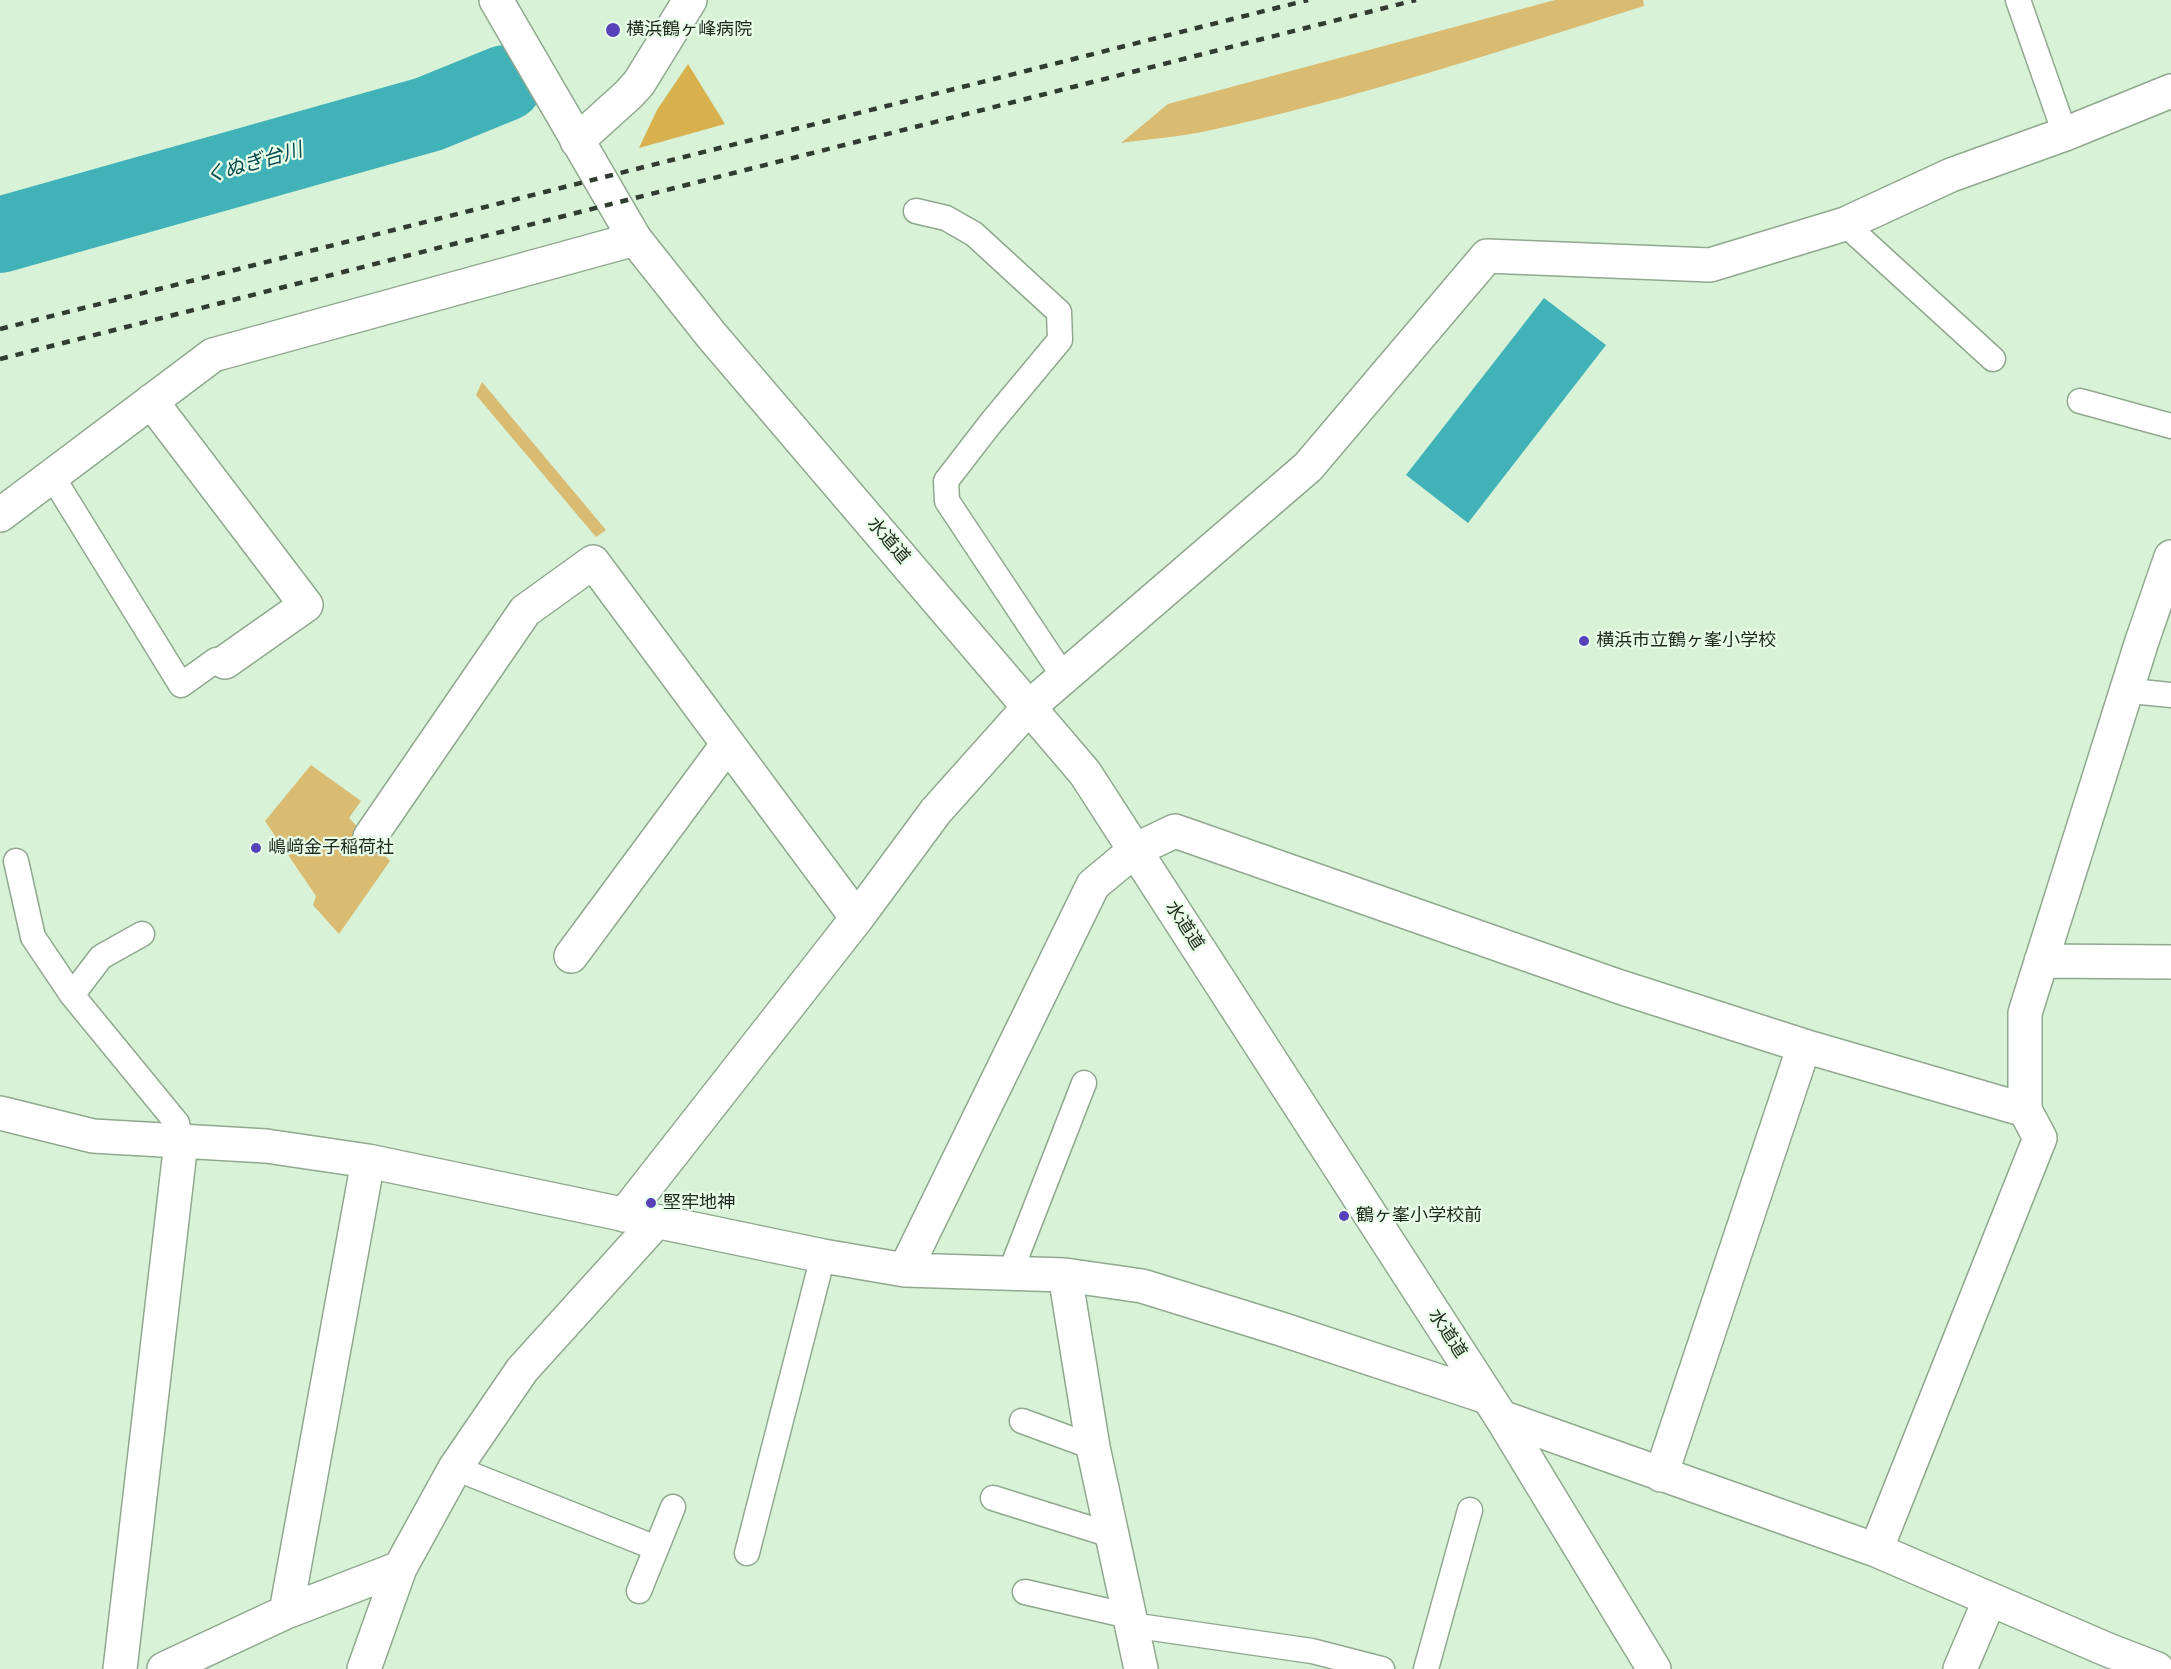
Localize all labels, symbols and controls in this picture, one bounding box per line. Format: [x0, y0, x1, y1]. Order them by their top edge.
place label: 横浜鶴ヶ峰病院 [626, 19, 752, 41]
marker: 横浜鶴ヶ峰病院 [604, 21, 622, 39]
water label: くぬぎ台川 [203, 139, 305, 189]
street label: 水道道 [862, 514, 914, 568]
place label: 横浜市立鶴ヶ峯小学校 [1596, 630, 1776, 652]
marker: 横浜市立鶴ヶ峯小学校 [1577, 634, 1591, 648]
place label: 嶋﨑金子稲荷社 [268, 837, 394, 859]
marker: 嶋﨑金子稲荷社 [249, 841, 263, 855]
street label: 水道道 [1160, 897, 1208, 955]
place label: 堅牢地神 [663, 1192, 735, 1214]
marker: 堅牢地神 [644, 1196, 658, 1210]
place label: 鶴ヶ峯小学校前 [1356, 1205, 1482, 1227]
marker: 鶴ヶ峯小学校前 [1337, 1209, 1351, 1223]
street label: 水道道 [1423, 1305, 1471, 1363]

